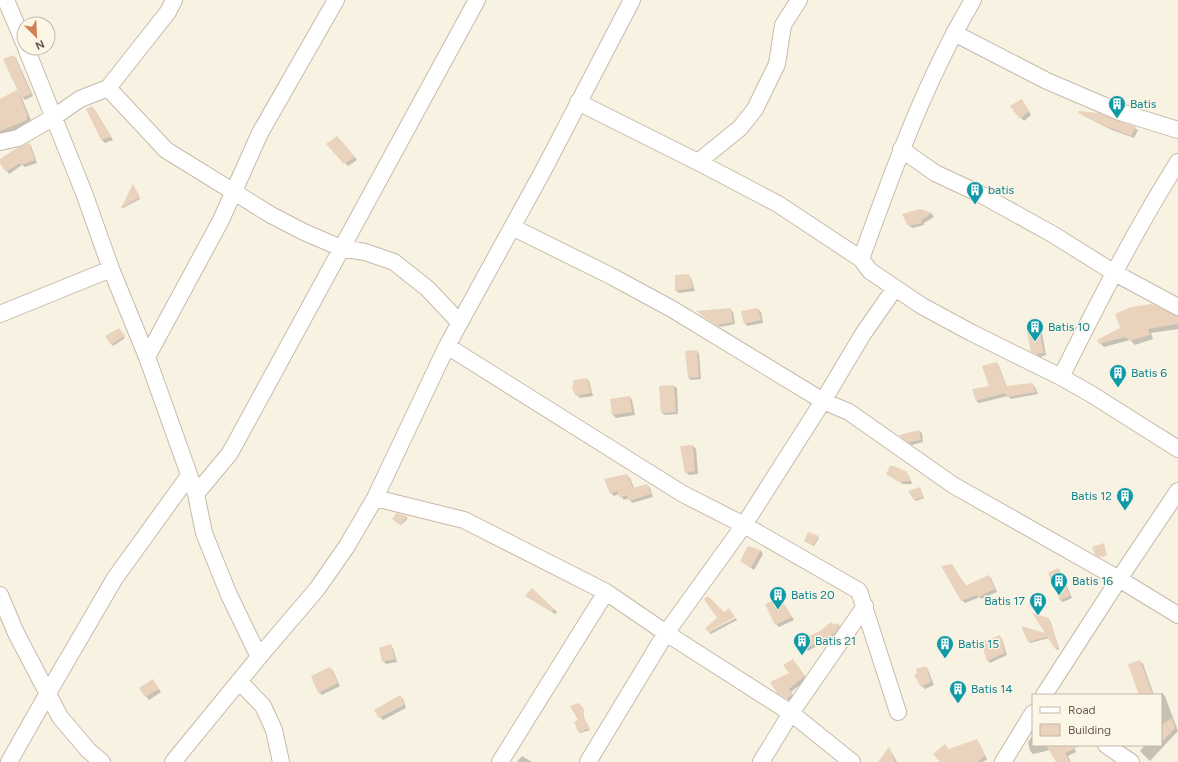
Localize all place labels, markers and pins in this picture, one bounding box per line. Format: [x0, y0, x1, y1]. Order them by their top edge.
building icon: Batis [1107, 94, 1127, 119]
place label: Batis [1130, 97, 1157, 111]
building icon: batis [965, 180, 985, 205]
place label: batis [988, 183, 1014, 197]
building icon: Batis 10 [1025, 317, 1045, 342]
place label: Batis 10 [1048, 320, 1090, 334]
building icon: Batis 6 [1108, 363, 1128, 388]
place label: Batis 6 [1131, 366, 1167, 380]
building icon: Batis 12 [1115, 486, 1135, 511]
place label: Batis 12 [1071, 489, 1112, 503]
building icon: Batis 16 [1049, 571, 1069, 596]
place label: Batis 16 [1072, 574, 1113, 588]
building icon: Batis 20 [768, 585, 788, 610]
place label: Batis 20 [791, 588, 835, 602]
building icon: Batis 17 [1028, 591, 1048, 616]
place label: Batis 17 [984, 594, 1026, 608]
building icon: Batis 21 [792, 631, 812, 656]
place label: Batis 21 [815, 634, 856, 648]
building icon: Batis 15 [935, 634, 955, 659]
place label: Batis 15 [958, 637, 999, 651]
building icon: Batis 14 [948, 679, 968, 704]
place label: Batis 14 [971, 682, 1013, 696]

